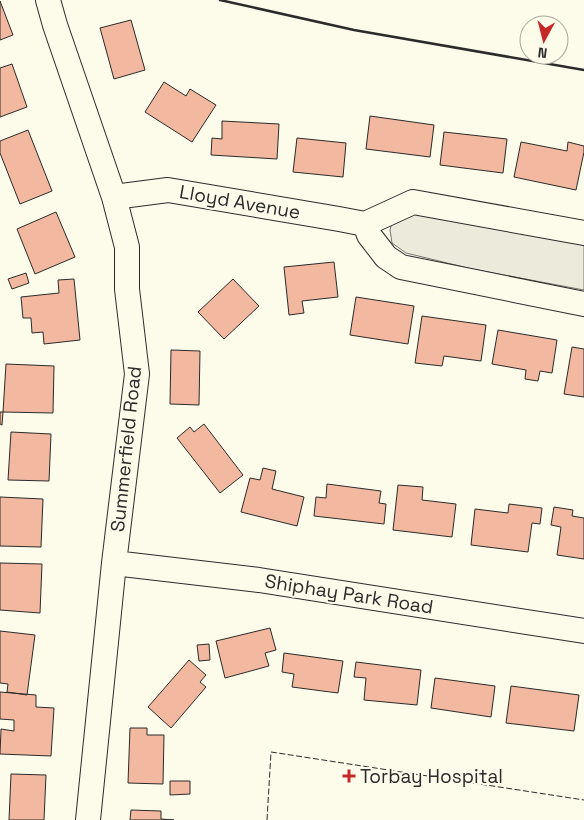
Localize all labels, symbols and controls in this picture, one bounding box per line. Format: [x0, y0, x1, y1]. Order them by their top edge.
north arrow [519, 15, 569, 65]
text: N [537, 43, 548, 62]
street label: Lloyd Avenue [178, 179, 302, 225]
street label: Summerfield Road [105, 365, 147, 533]
street label: Shiphay Park Road [263, 568, 435, 620]
place label: Torbay Hospital [360, 764, 503, 789]
marker: Torbay Hospital [342, 769, 356, 783]

